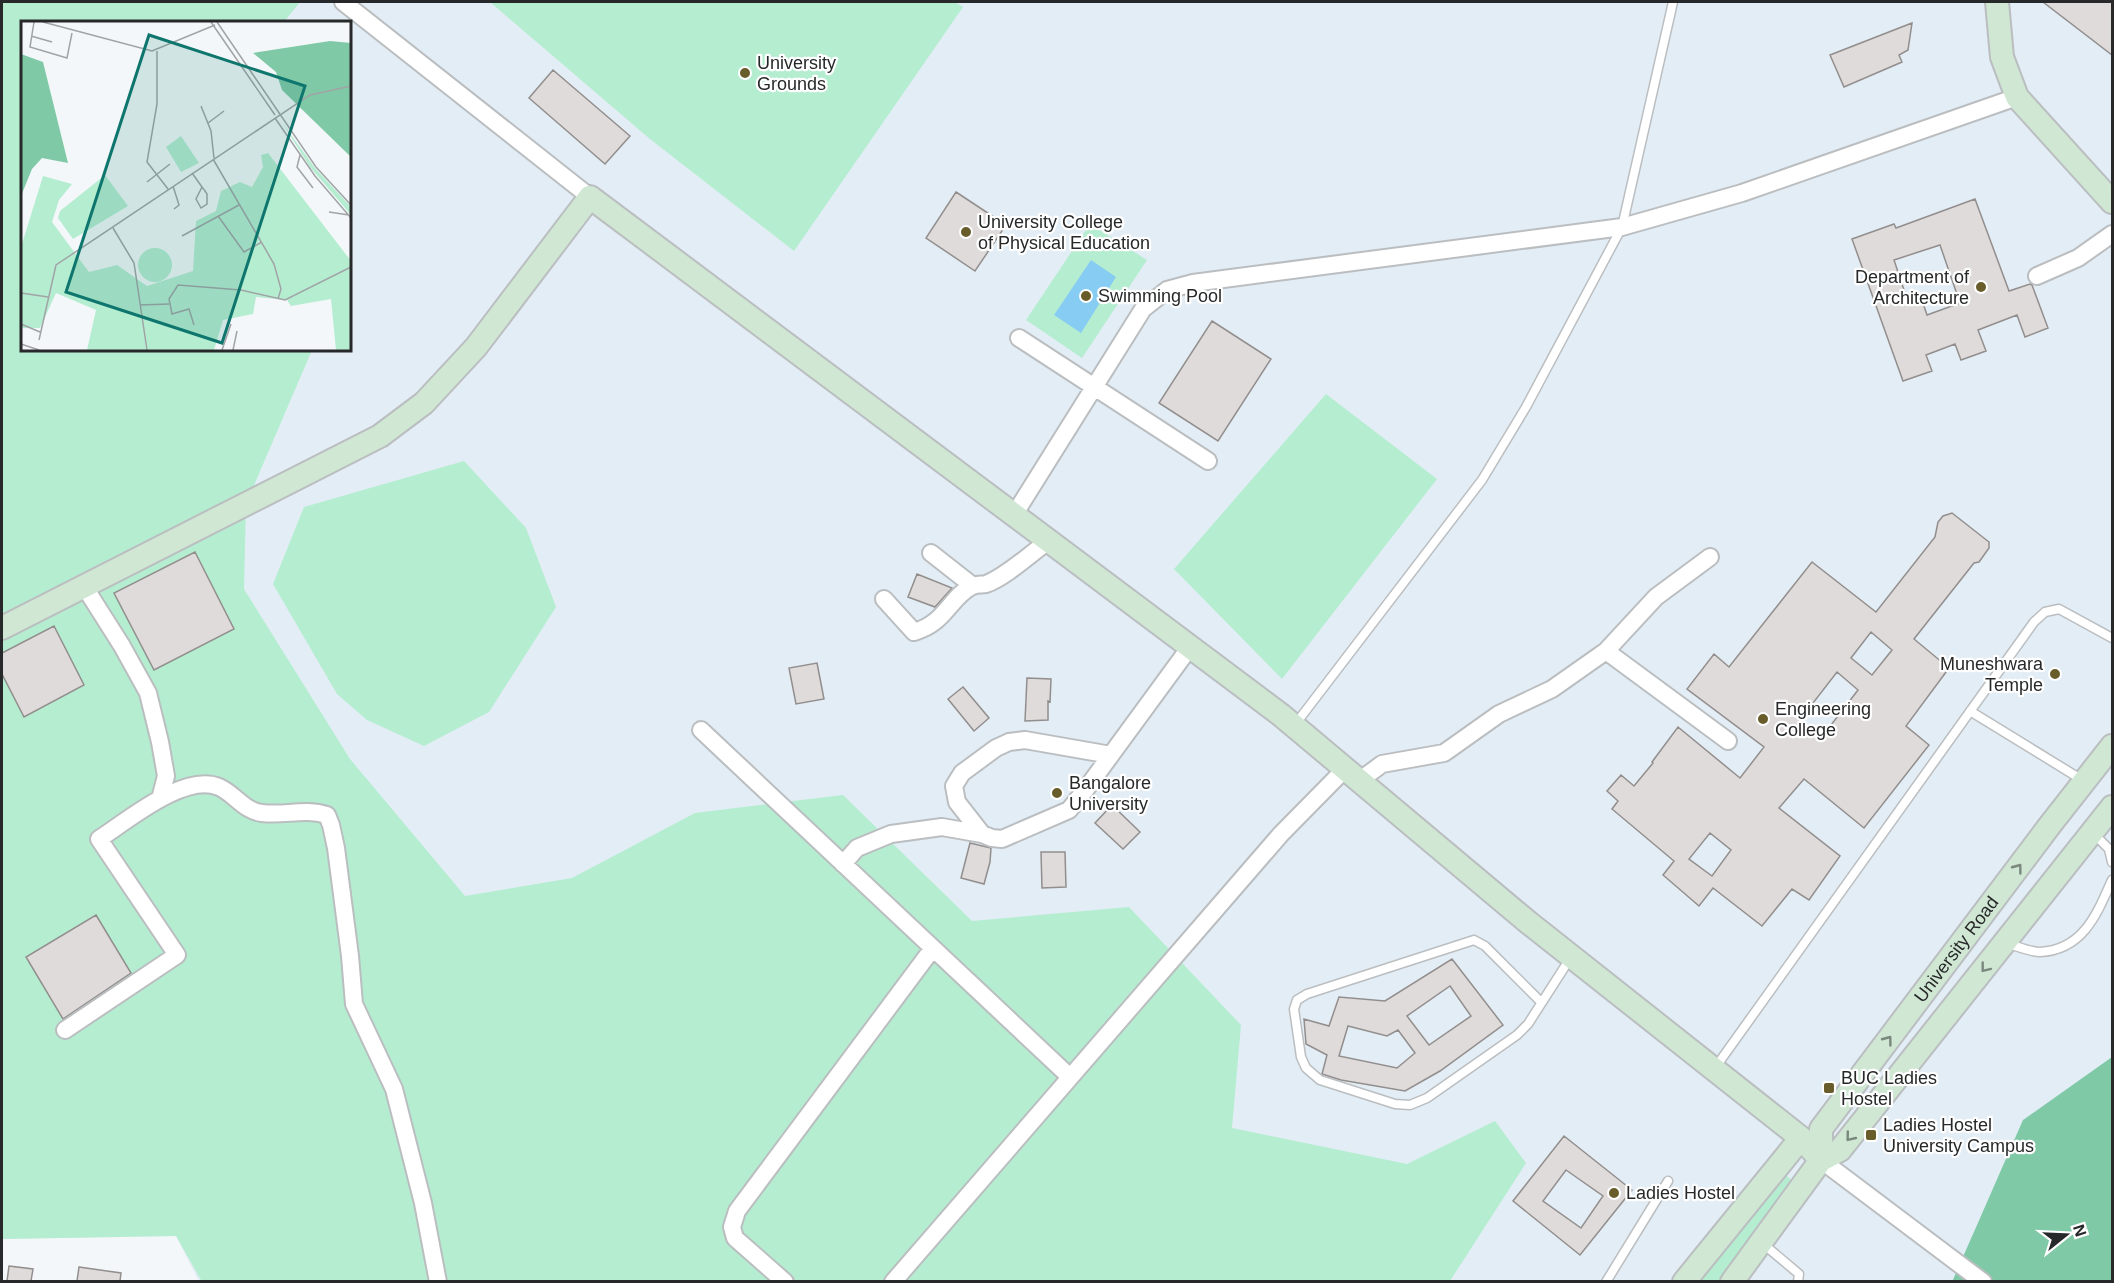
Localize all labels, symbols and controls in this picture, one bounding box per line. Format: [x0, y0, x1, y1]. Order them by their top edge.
inset map [21, 21, 351, 351]
place label: University Grounds [757, 53, 836, 94]
marker: University Grounds [738, 66, 752, 80]
place label: University College of Physical Education [978, 212, 1150, 253]
marker: University College of Physical Education [959, 225, 973, 239]
place label: Department of Architecture [1855, 267, 1970, 308]
marker: Department of Architecture [1974, 280, 1988, 294]
place label: Swimming Pool [1098, 286, 1222, 306]
marker: Swimming Pool [1079, 289, 1093, 303]
place label: Muneshwara Temple [1940, 654, 2044, 695]
marker: Muneshwara Temple [2048, 667, 2062, 681]
place label: Engineering College [1775, 699, 1871, 740]
marker: Engineering College [1756, 712, 1770, 726]
place label: Bangalore University [1069, 773, 1151, 814]
marker: Bangalore University [1050, 786, 1064, 800]
one-way arrow [2011, 863, 2022, 874]
street label: University Road [1910, 893, 2003, 1006]
one-way arrow [1981, 961, 1992, 972]
one-way arrow [1881, 1036, 1892, 1047]
place label: BUC Ladies Hostel [1841, 1068, 1937, 1109]
marker: BUC Ladies Hostel [1822, 1081, 1836, 1095]
place label: Ladies Hostel University Campus [1883, 1115, 2034, 1156]
marker: Ladies Hostel University Campus [1864, 1128, 1878, 1142]
one-way arrow [1846, 1130, 1857, 1141]
place label: Ladies Hostel [1626, 1183, 1735, 1203]
marker: Ladies Hostel [1607, 1186, 1621, 1200]
north arrow [2036, 1205, 2096, 1265]
text: N [2070, 1222, 2090, 1239]

